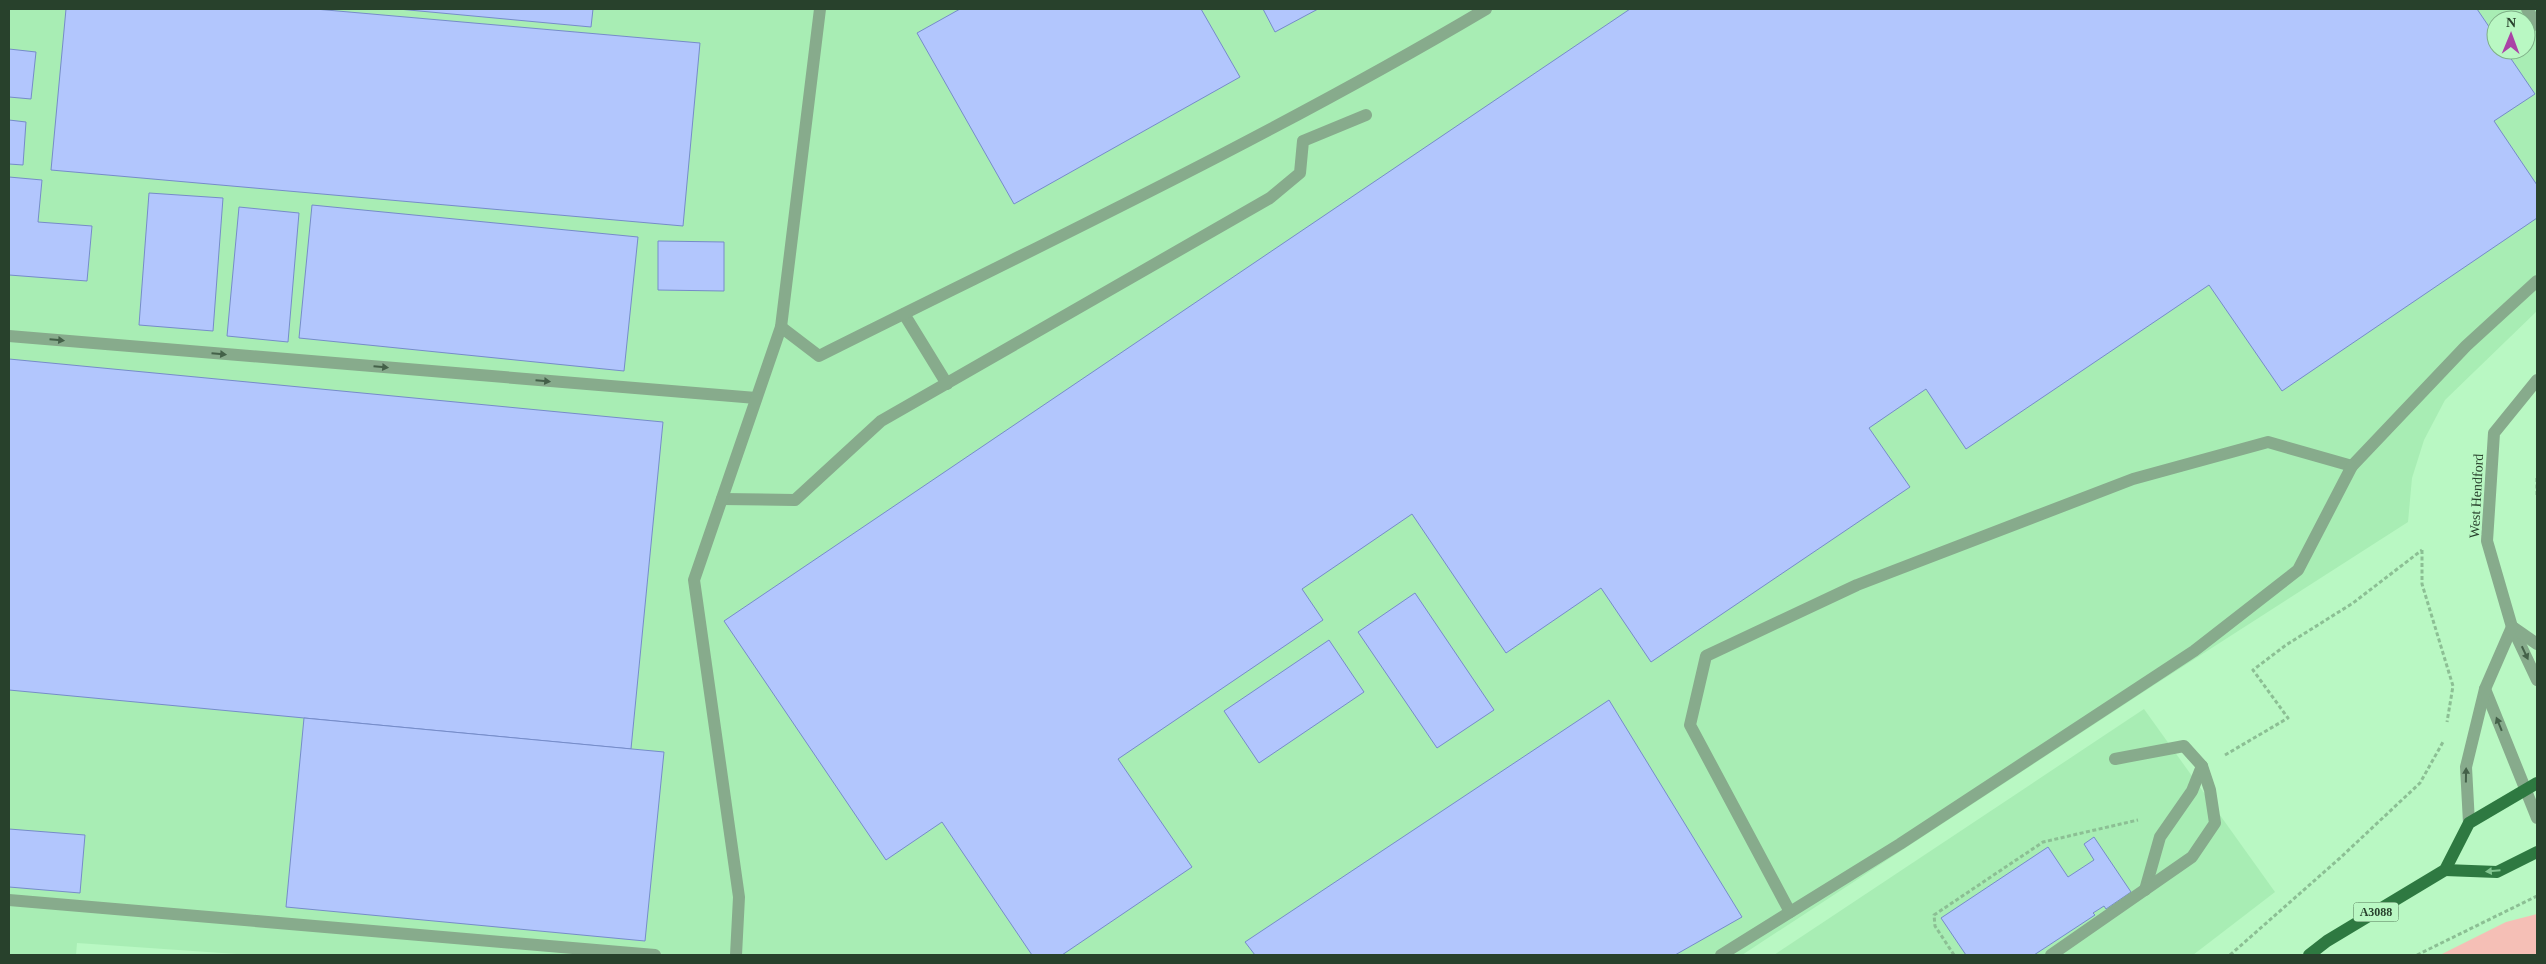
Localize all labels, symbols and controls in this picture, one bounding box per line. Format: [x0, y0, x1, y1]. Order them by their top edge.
north arrow [2486, 10, 2536, 60]
text: N [2506, 15, 2516, 30]
one-way arrow [50, 336, 66, 344]
one-way arrow [211, 350, 227, 358]
one-way arrow [373, 364, 389, 372]
one-way arrow [535, 377, 551, 385]
street label: West Hendford [2467, 453, 2486, 539]
one-way arrow [2521, 646, 2529, 660]
one-way arrow [2495, 716, 2503, 731]
one-way arrow [2462, 767, 2470, 783]
one-way arrow [2484, 867, 2500, 875]
road number: A3088 [2354, 902, 2398, 922]

